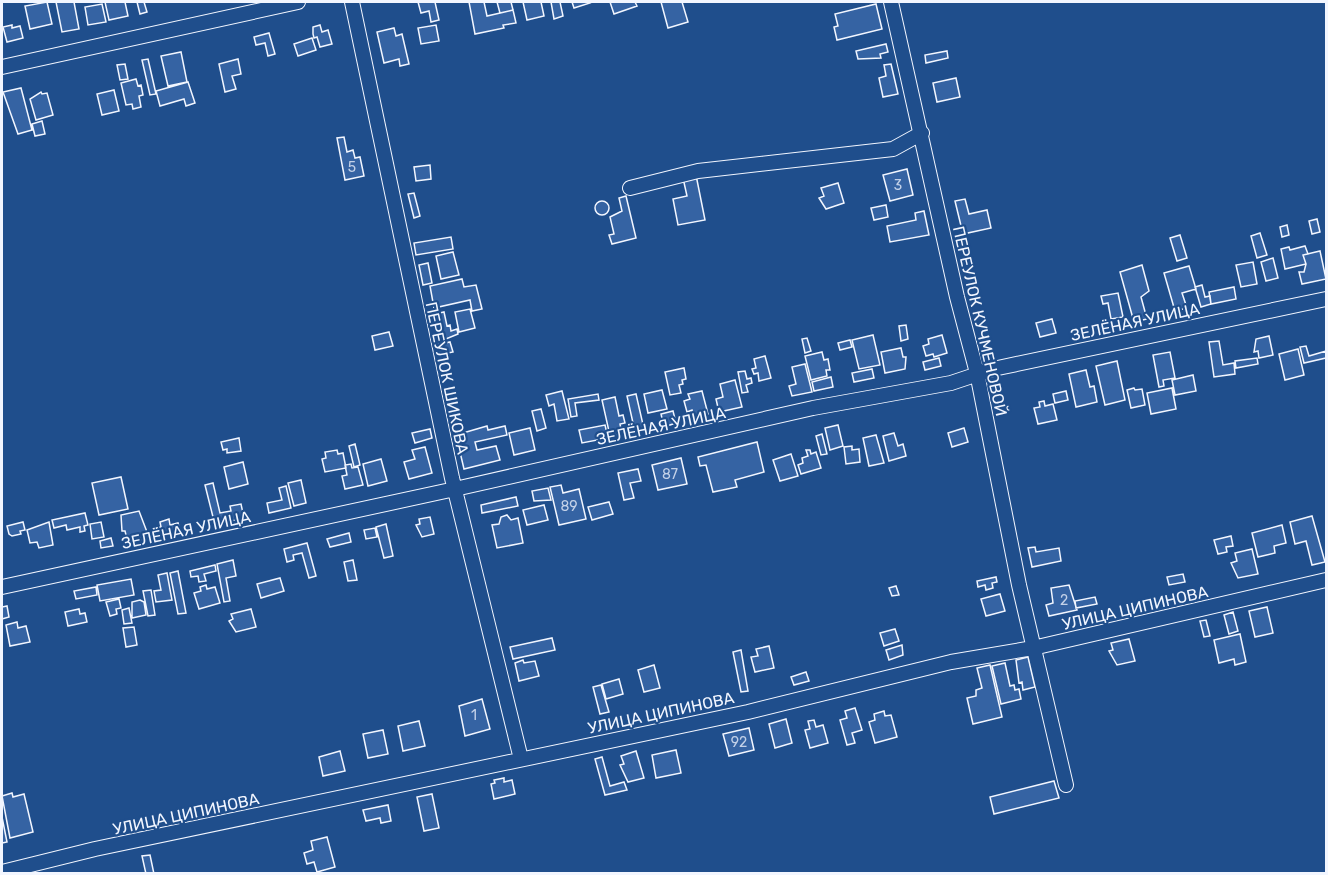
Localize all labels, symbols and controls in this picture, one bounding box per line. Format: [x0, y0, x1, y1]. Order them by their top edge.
house number: 5 [348, 159, 356, 176]
house number: 3 [894, 177, 902, 194]
street label: ПЕРЕУЛОК КУЧМЕНОВОЙ [949, 224, 1011, 418]
street label: ЗЕЛЁНАЯ УЛИЦА [1069, 299, 1202, 345]
street label: ПЕРЕУЛОК ШИКОВА [422, 300, 473, 456]
street label: ЗЕЛЁНАЯ УЛИЦА [595, 403, 728, 449]
house number: 87 [662, 466, 678, 483]
house number: 89 [560, 498, 578, 515]
street label: ЗЕЛЁНАЯ УЛИЦА [120, 507, 253, 553]
street label: УЛИЦА ЦИПИНОВА [1060, 582, 1210, 634]
house number: 2 [1060, 592, 1068, 609]
street label: УЛИЦА ЦИПИНОВА [586, 688, 736, 738]
house number: 1 [471, 707, 477, 724]
house number: 92 [731, 734, 747, 751]
street label: УЛИЦА ЦИПИНОВА [111, 789, 261, 839]

